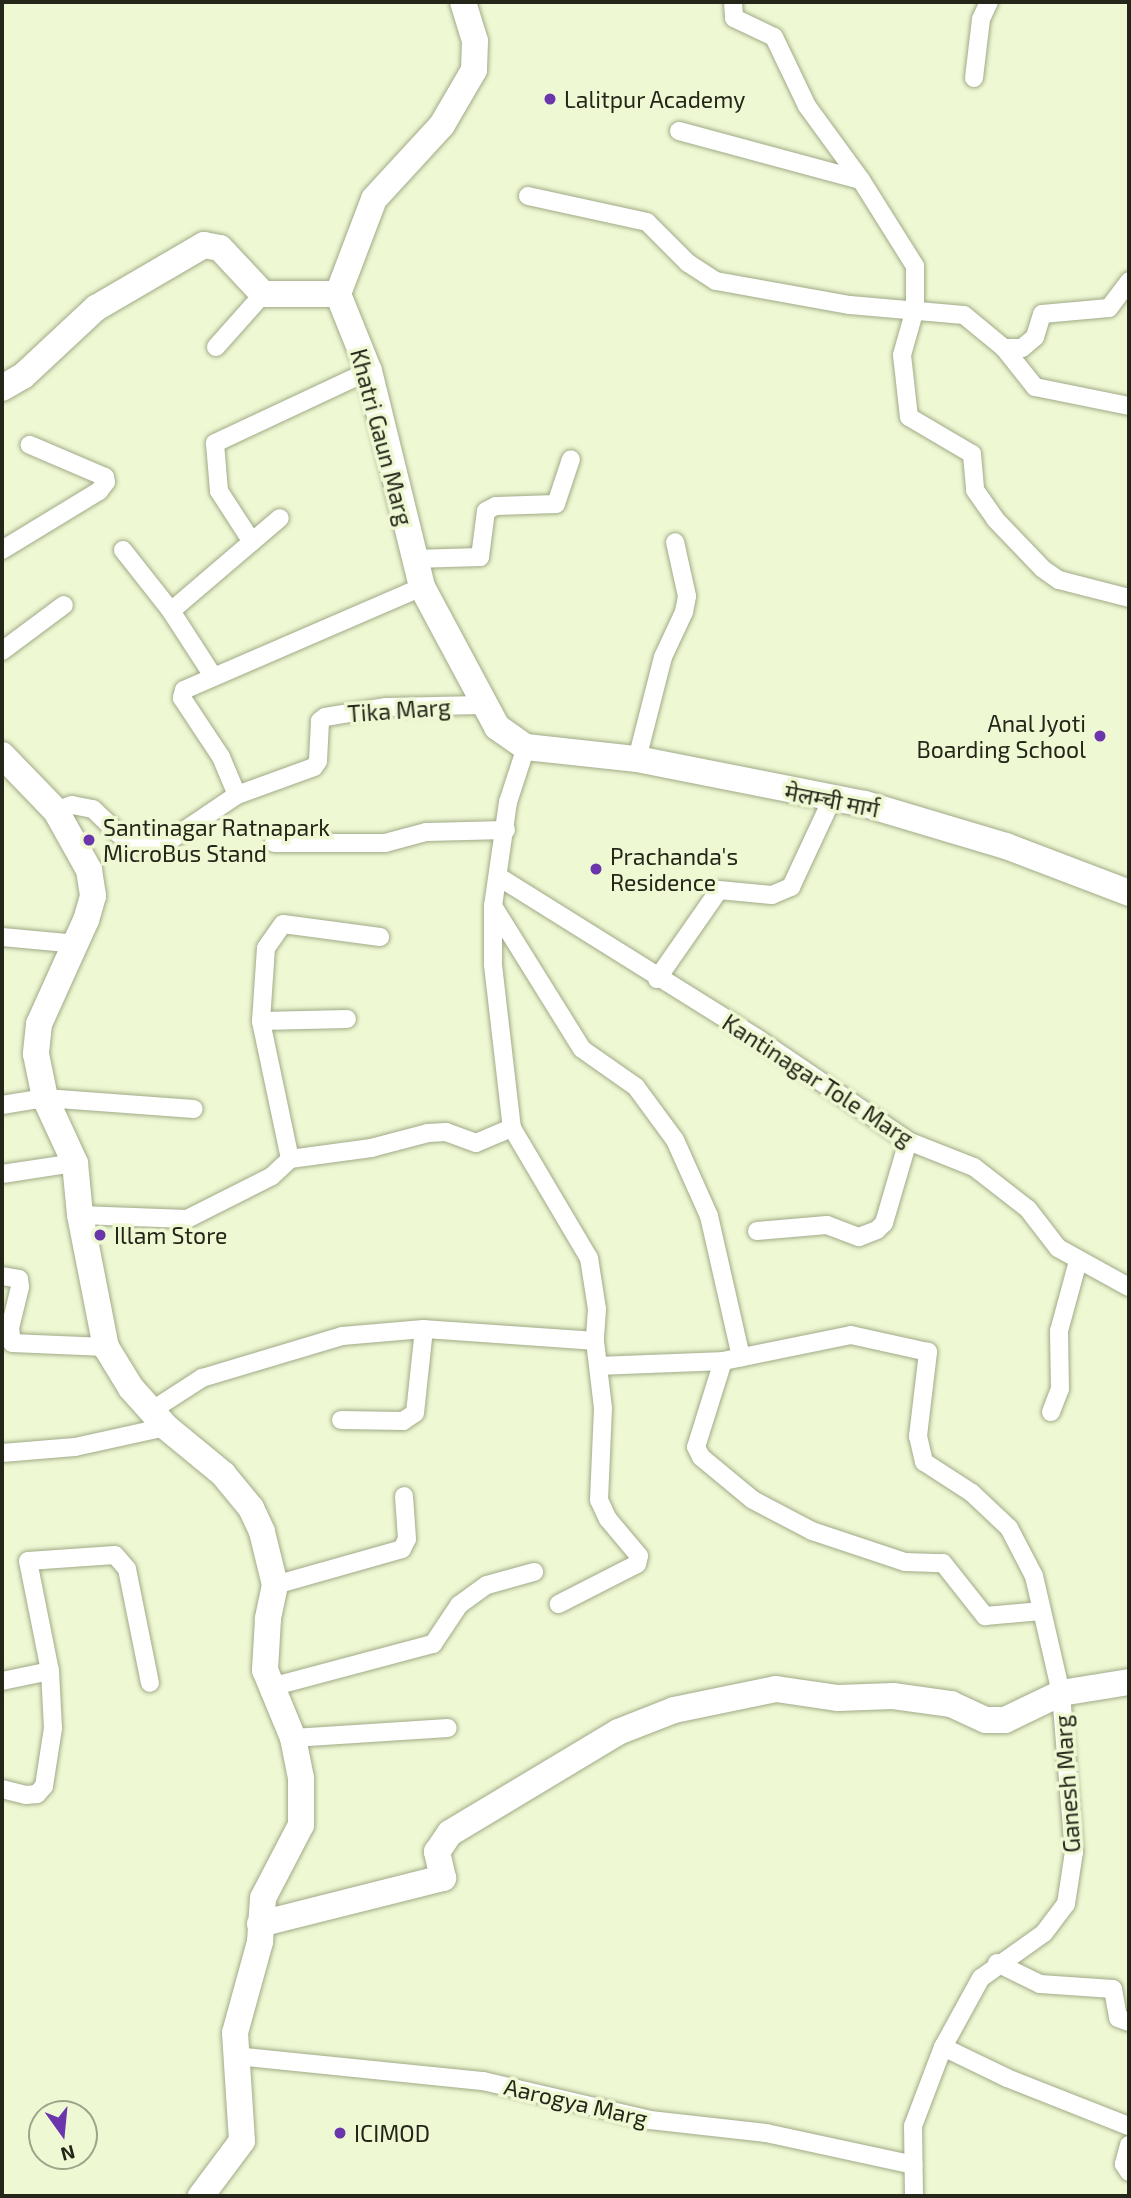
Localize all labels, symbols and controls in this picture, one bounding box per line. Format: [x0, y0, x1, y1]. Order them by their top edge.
place label: Lalitpur Academy [564, 85, 747, 113]
marker: Lalitpur Academy [542, 91, 558, 107]
street label: Khatri Gaun Marg [345, 346, 419, 528]
street label: Tika Marg [347, 693, 451, 727]
place label: Anal Jyoti Boarding School [916, 709, 1086, 763]
marker: Anal Jyoti Boarding School [1092, 728, 1108, 744]
street label: मेलम्ची मार्ग [782, 777, 882, 823]
place label: Santinagar Ratnapark MicroBus Stand [103, 813, 331, 867]
marker: Santinagar Ratnapark MicroBus Stand [81, 832, 97, 848]
place label: Prachanda's Residence [610, 842, 738, 896]
marker: Prachanda's Residence [588, 861, 604, 877]
street label: Kantinagar Tole Marg [717, 1008, 919, 1152]
place label: Illam Store [114, 1221, 227, 1249]
marker: Illam Store [92, 1227, 108, 1243]
street label: Ganesh Marg [1048, 1714, 1086, 1854]
street label: Aarogya Marg [502, 2072, 650, 2132]
north arrow [28, 2100, 98, 2170]
place label: ICIMOD [354, 2119, 430, 2147]
marker: ICIMOD [332, 2125, 348, 2141]
text: N [58, 2141, 78, 2167]

